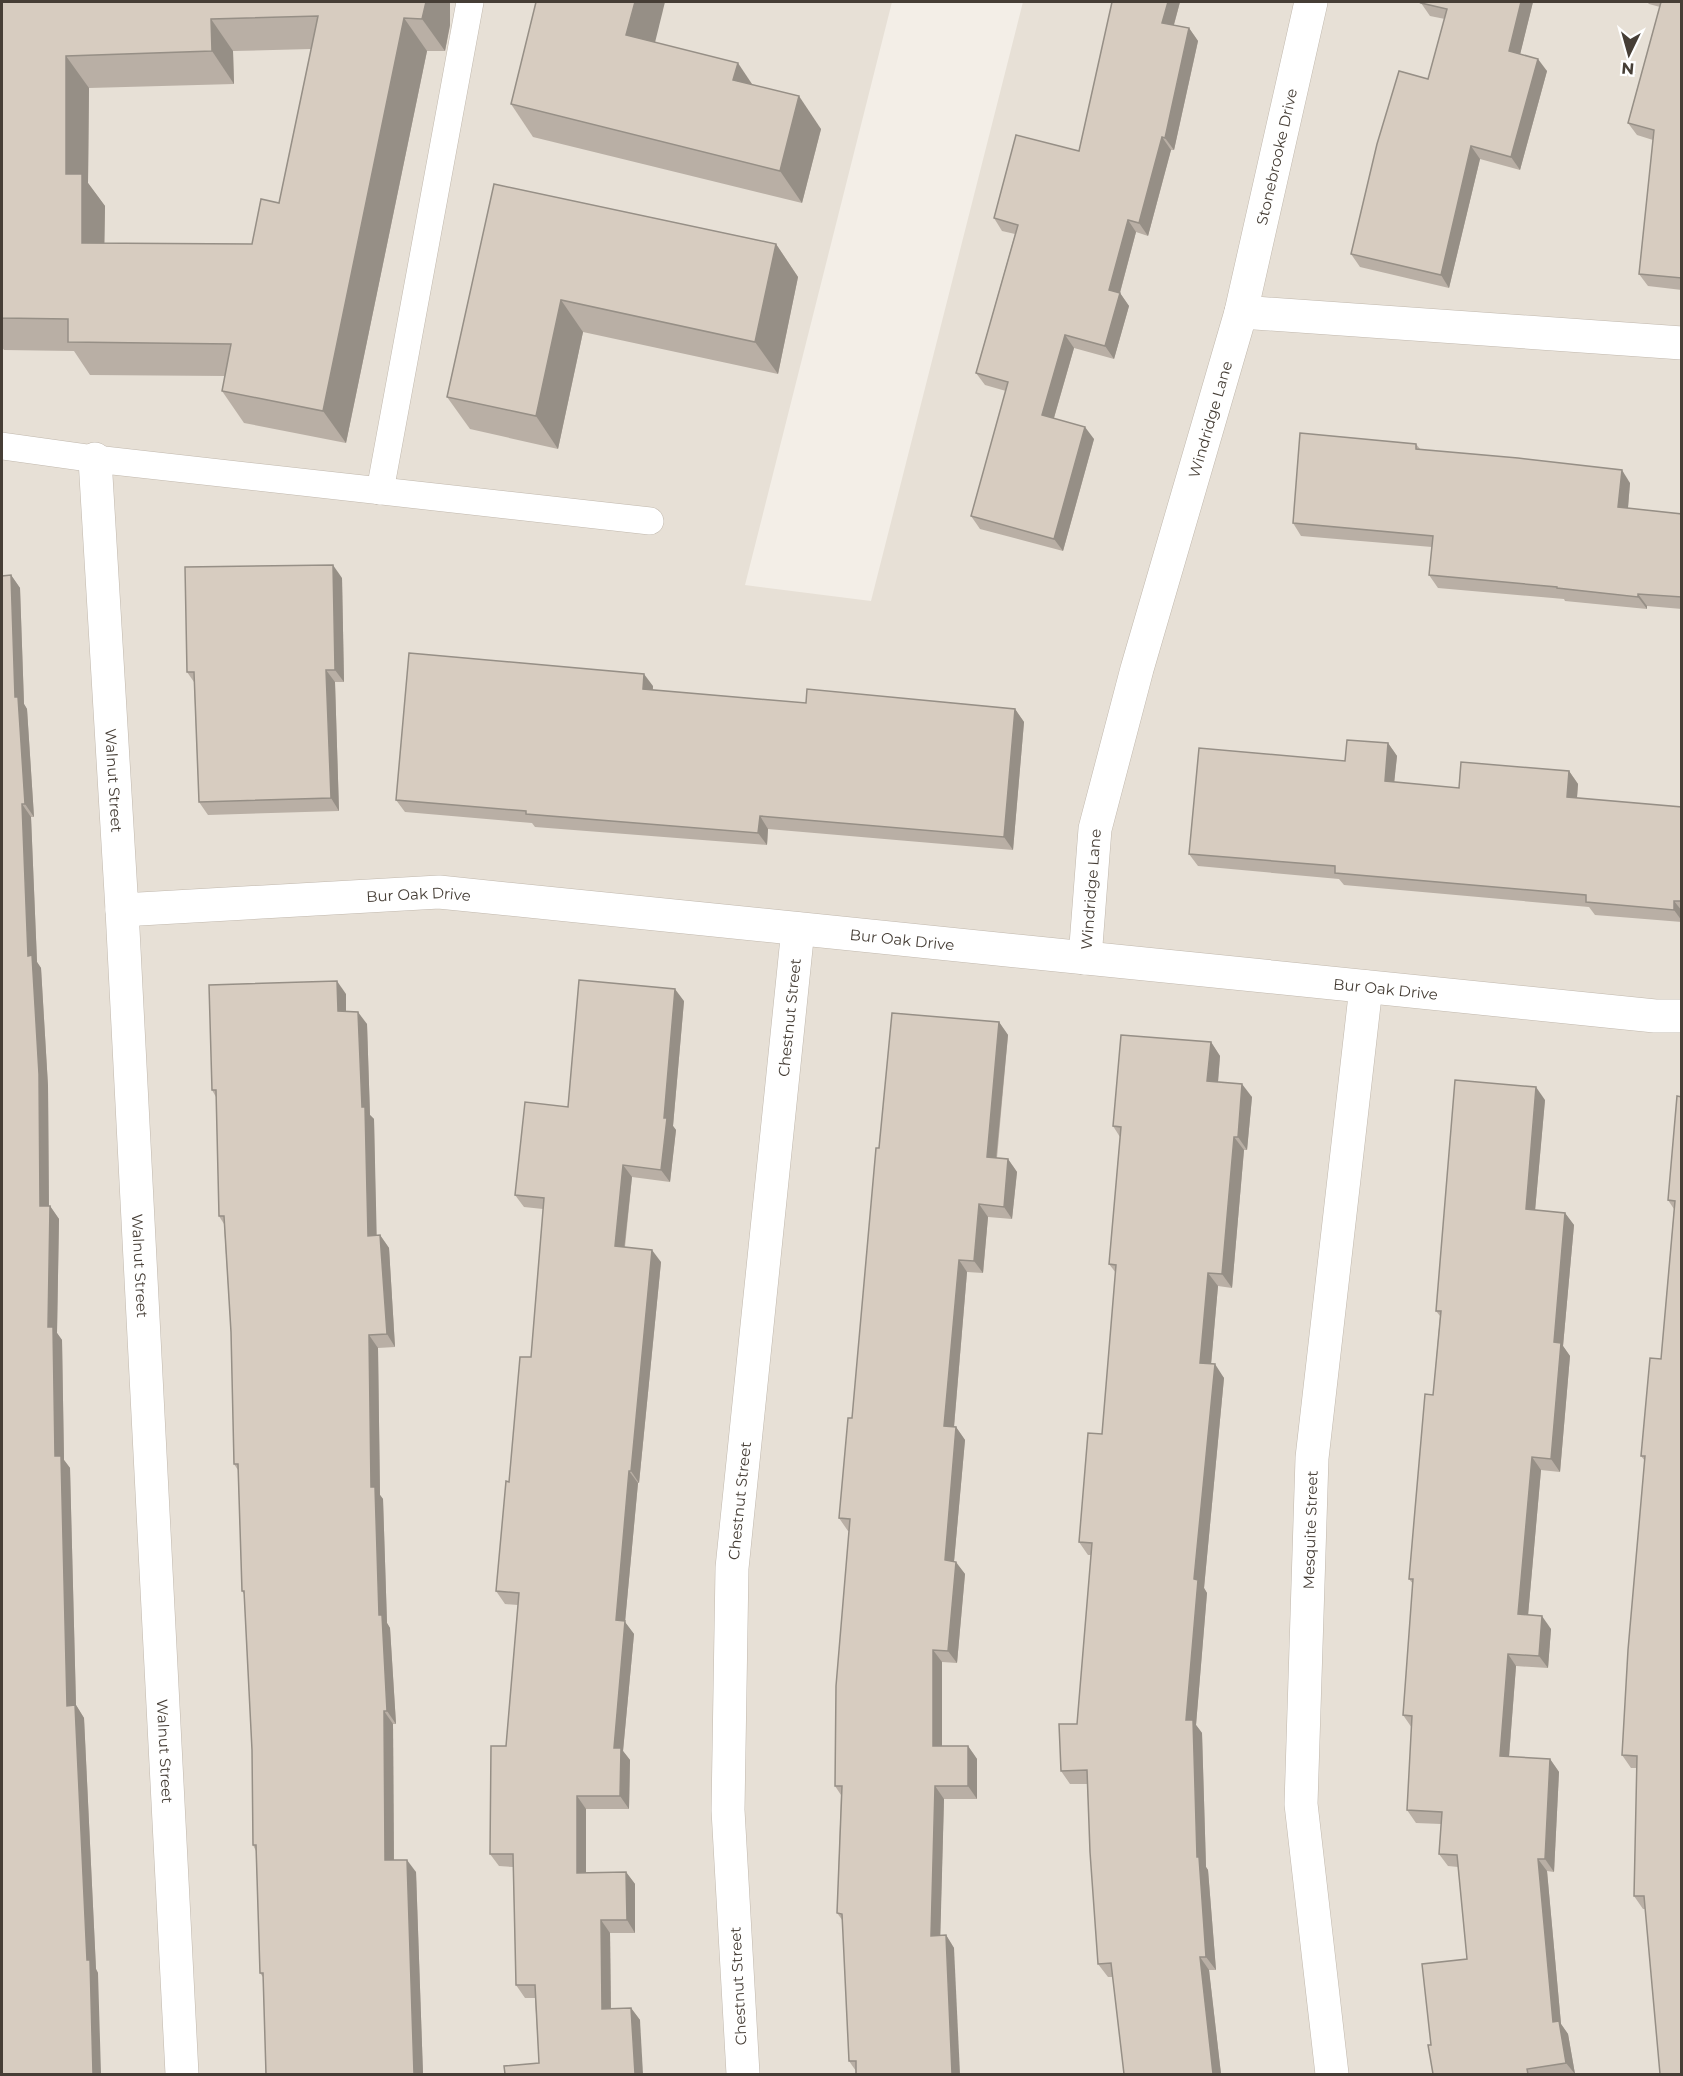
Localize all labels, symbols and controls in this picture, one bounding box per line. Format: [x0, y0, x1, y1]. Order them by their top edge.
north arrow [1599, 24, 1659, 84]
text: N [1620, 58, 1635, 78]
street label: Stonebrooke Drive [1251, 86, 1301, 227]
street label: Windridge Lane [1184, 358, 1236, 480]
street label: Walnut Street [102, 728, 127, 833]
street label: Windridge Lane [1076, 828, 1104, 950]
street label: Bur Oak Drive [366, 882, 472, 906]
street label: Bur Oak Drive [849, 924, 955, 954]
street label: Chestnut Street [773, 957, 804, 1078]
street label: Bur Oak Drive [1332, 974, 1439, 1003]
street label: Walnut Street [128, 1213, 153, 1318]
street label: Chestnut Street [723, 1441, 754, 1561]
street label: Mesquite Street [1298, 1470, 1321, 1590]
street label: Walnut Street [153, 1698, 178, 1804]
street label: Chestnut Street [725, 1926, 751, 2046]

